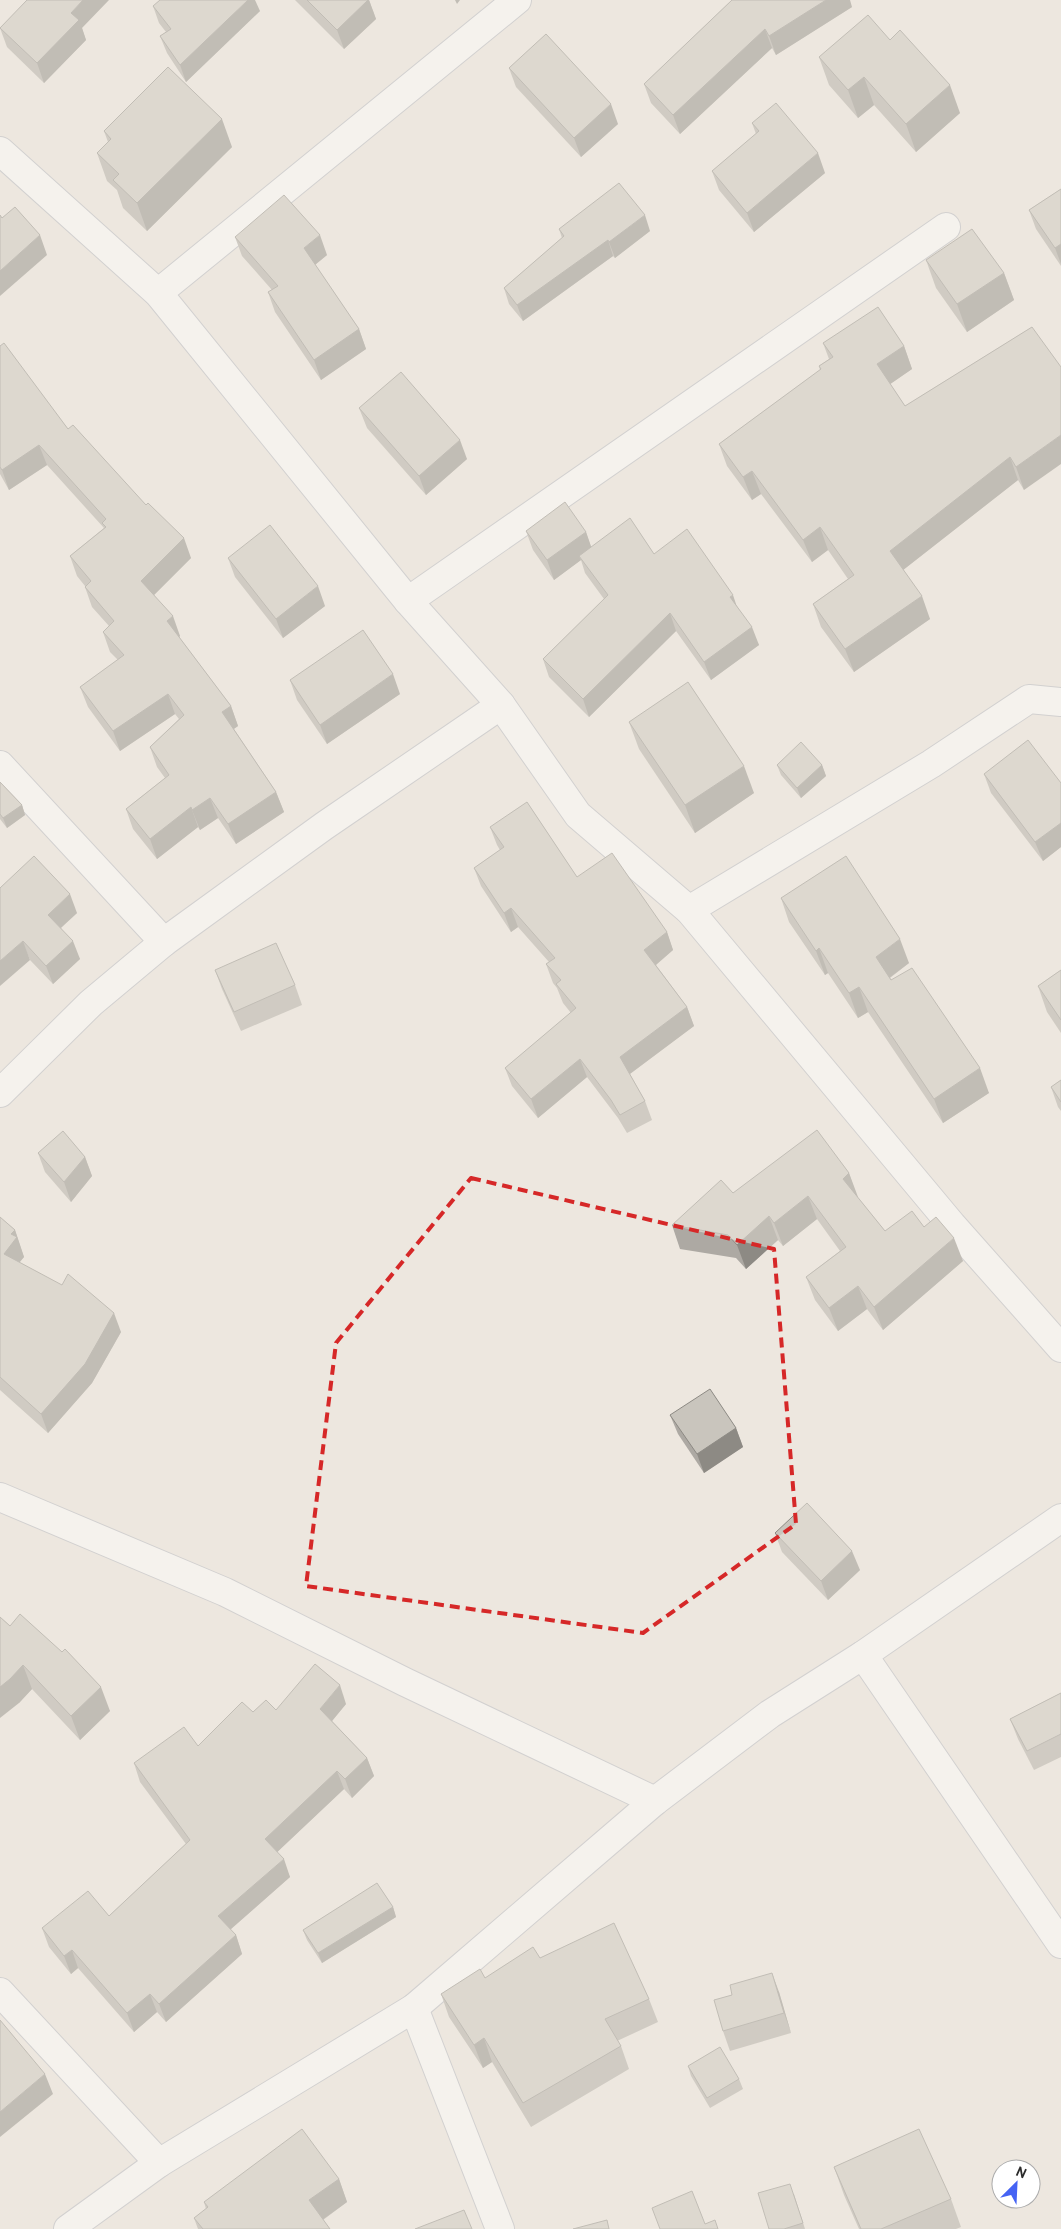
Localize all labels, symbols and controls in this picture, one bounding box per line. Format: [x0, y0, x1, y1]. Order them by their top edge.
north arrow [991, 2159, 1041, 2209]
text: N [1013, 2164, 1029, 2183]

